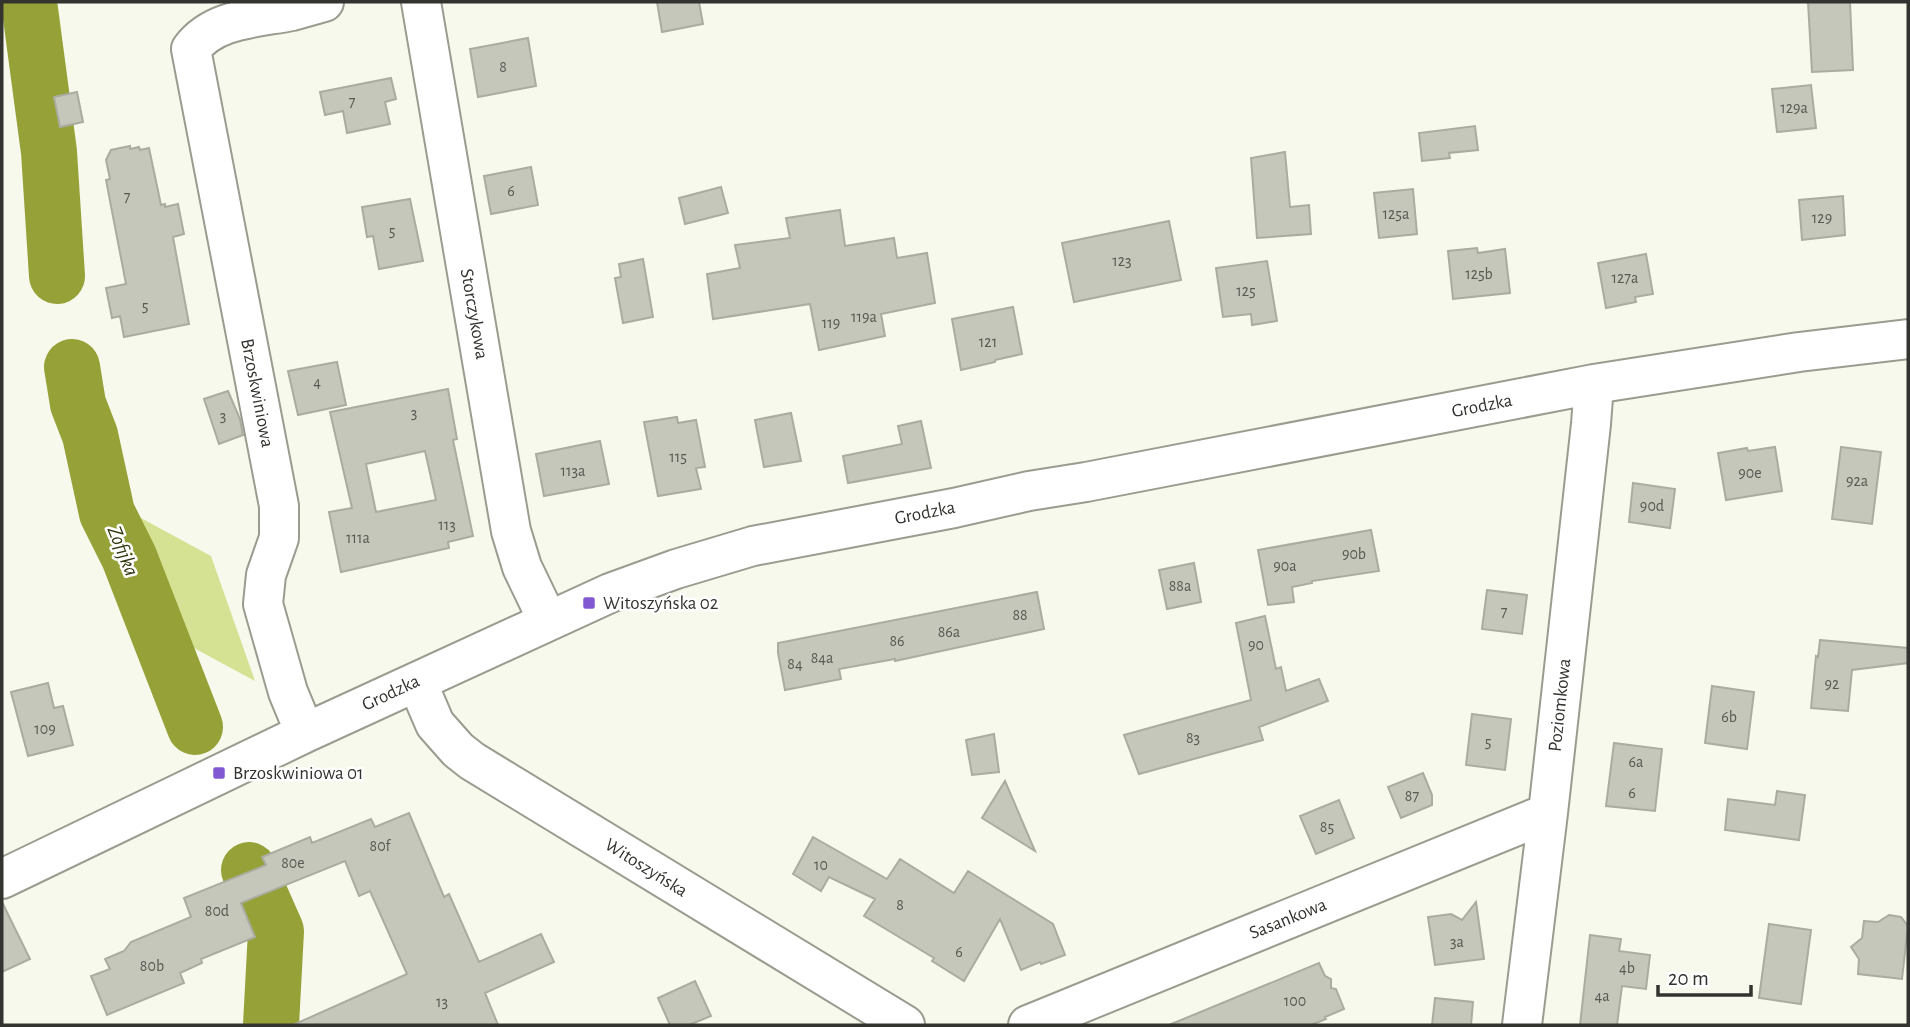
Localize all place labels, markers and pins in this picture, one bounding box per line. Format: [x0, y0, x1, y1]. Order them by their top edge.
place label: Witoszyńska 02 [603, 594, 719, 613]
marker: Witoszyńska 02 [581, 595, 597, 611]
place label: Brzoskwiniowa 01 [233, 764, 364, 783]
marker: Brzoskwiniowa 01 [211, 765, 227, 781]

